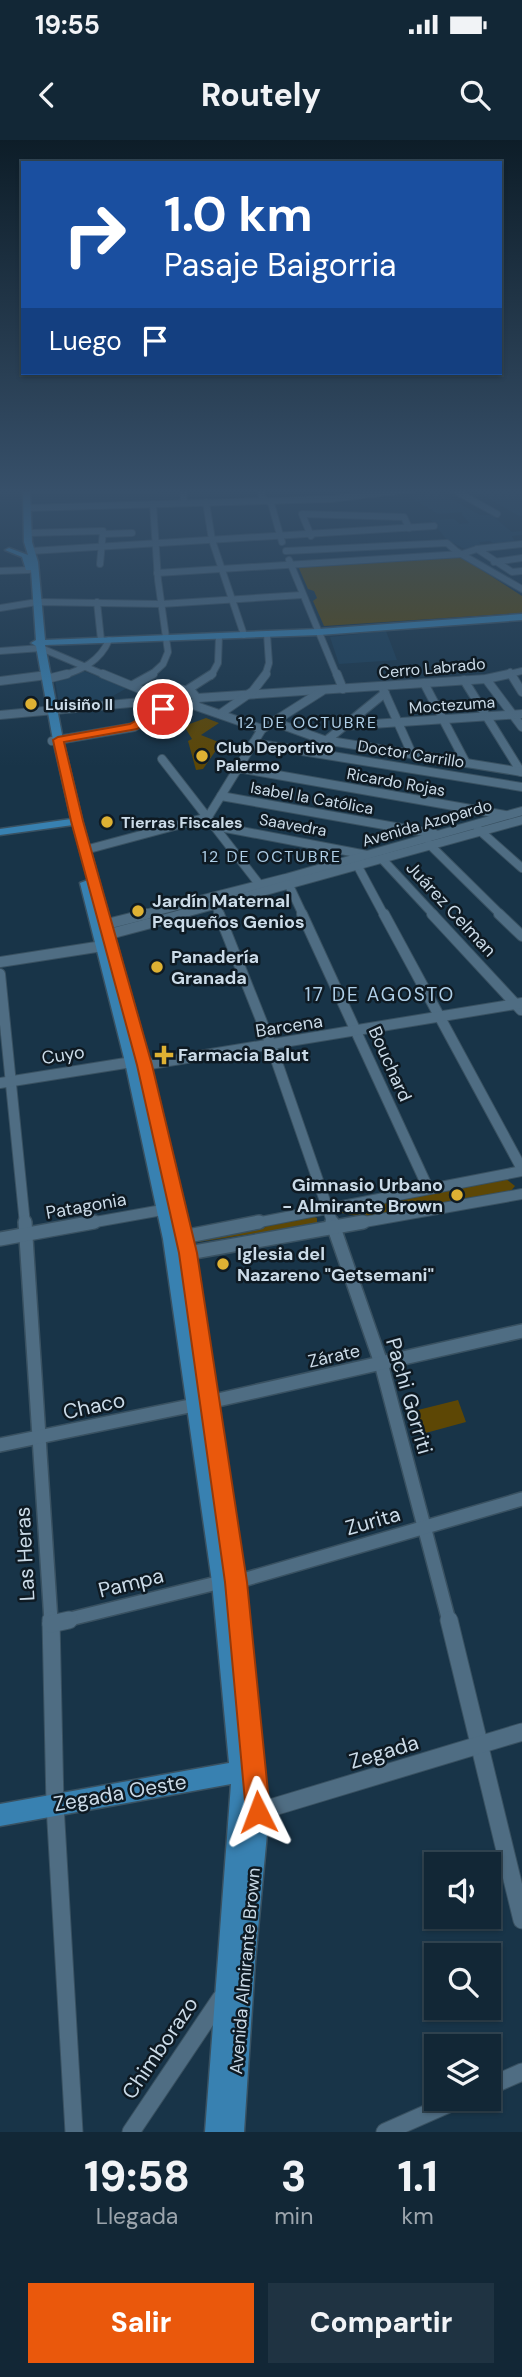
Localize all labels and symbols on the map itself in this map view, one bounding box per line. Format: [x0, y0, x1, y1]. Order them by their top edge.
street label: Cerro Labrado [378, 653, 486, 683]
pin [133, 679, 193, 739]
street label: Moctezuma [408, 692, 496, 718]
place label: Luisiño II [45, 694, 113, 715]
marker: Luisiño II [23, 696, 39, 712]
district label: 12 DE OCTUBRE [238, 712, 378, 733]
street label: Doctor Carrillo [356, 735, 466, 773]
place label: Club Deportivo Palermo [216, 737, 334, 776]
marker: Club Deportivo Palermo [194, 748, 210, 764]
street label: Ricardo Rojas [345, 763, 447, 801]
street label: Isabel la Católica [249, 777, 375, 819]
street label: Avenida Azopardo [360, 794, 494, 852]
street label: Saavedra [258, 809, 328, 841]
place label: Tierras Fiscales [121, 812, 243, 833]
marker: Tierras Fiscales [99, 814, 115, 830]
district label: 12 DE OCTUBRE [202, 846, 342, 867]
street label: Juárez Celman [401, 856, 501, 962]
place label: Jardín Maternal Pequeños Genios [152, 889, 304, 934]
marker: Jardín Maternal Pequeños Genios [130, 903, 146, 919]
place label: Panadería Granada [171, 945, 259, 990]
marker: Panadería Granada [149, 959, 165, 975]
district label: 17 DE AGOSTO [305, 982, 455, 1007]
street label: Barcena [254, 1009, 324, 1043]
street label: Bouchard [363, 1023, 417, 1105]
street label: Cuyo [40, 1040, 86, 1070]
place label: Farmacia Balut [178, 1043, 309, 1067]
marker: Farmacia Balut [156, 1047, 172, 1063]
place label: Gimnasio Urbano - Almirante Brown [282, 1173, 443, 1218]
street label: Patagonia [44, 1187, 128, 1225]
marker: Gimnasio Urbano - Almirante Brown [449, 1187, 465, 1203]
place label: Iglesia del Nazareno "Getsemani" [237, 1242, 434, 1287]
marker: Iglesia del Nazareno "Getsemani" [215, 1256, 231, 1272]
street label: Pachi Gorriti [379, 1334, 439, 1458]
street label: Zárate [306, 1338, 362, 1374]
street label: Chaco [60, 1386, 128, 1426]
street label: Zurita [342, 1500, 404, 1542]
street label: Las Heras [9, 1506, 41, 1602]
street label: Pampa [95, 1561, 167, 1605]
street label: Zegada [346, 1728, 422, 1776]
street label: Zegada Oeste [51, 1768, 189, 1818]
position arrow [221, 1775, 295, 1849]
street label: Avenida Almirante Brown [224, 1867, 266, 2075]
street label: Chimborazo [115, 1991, 205, 2105]

